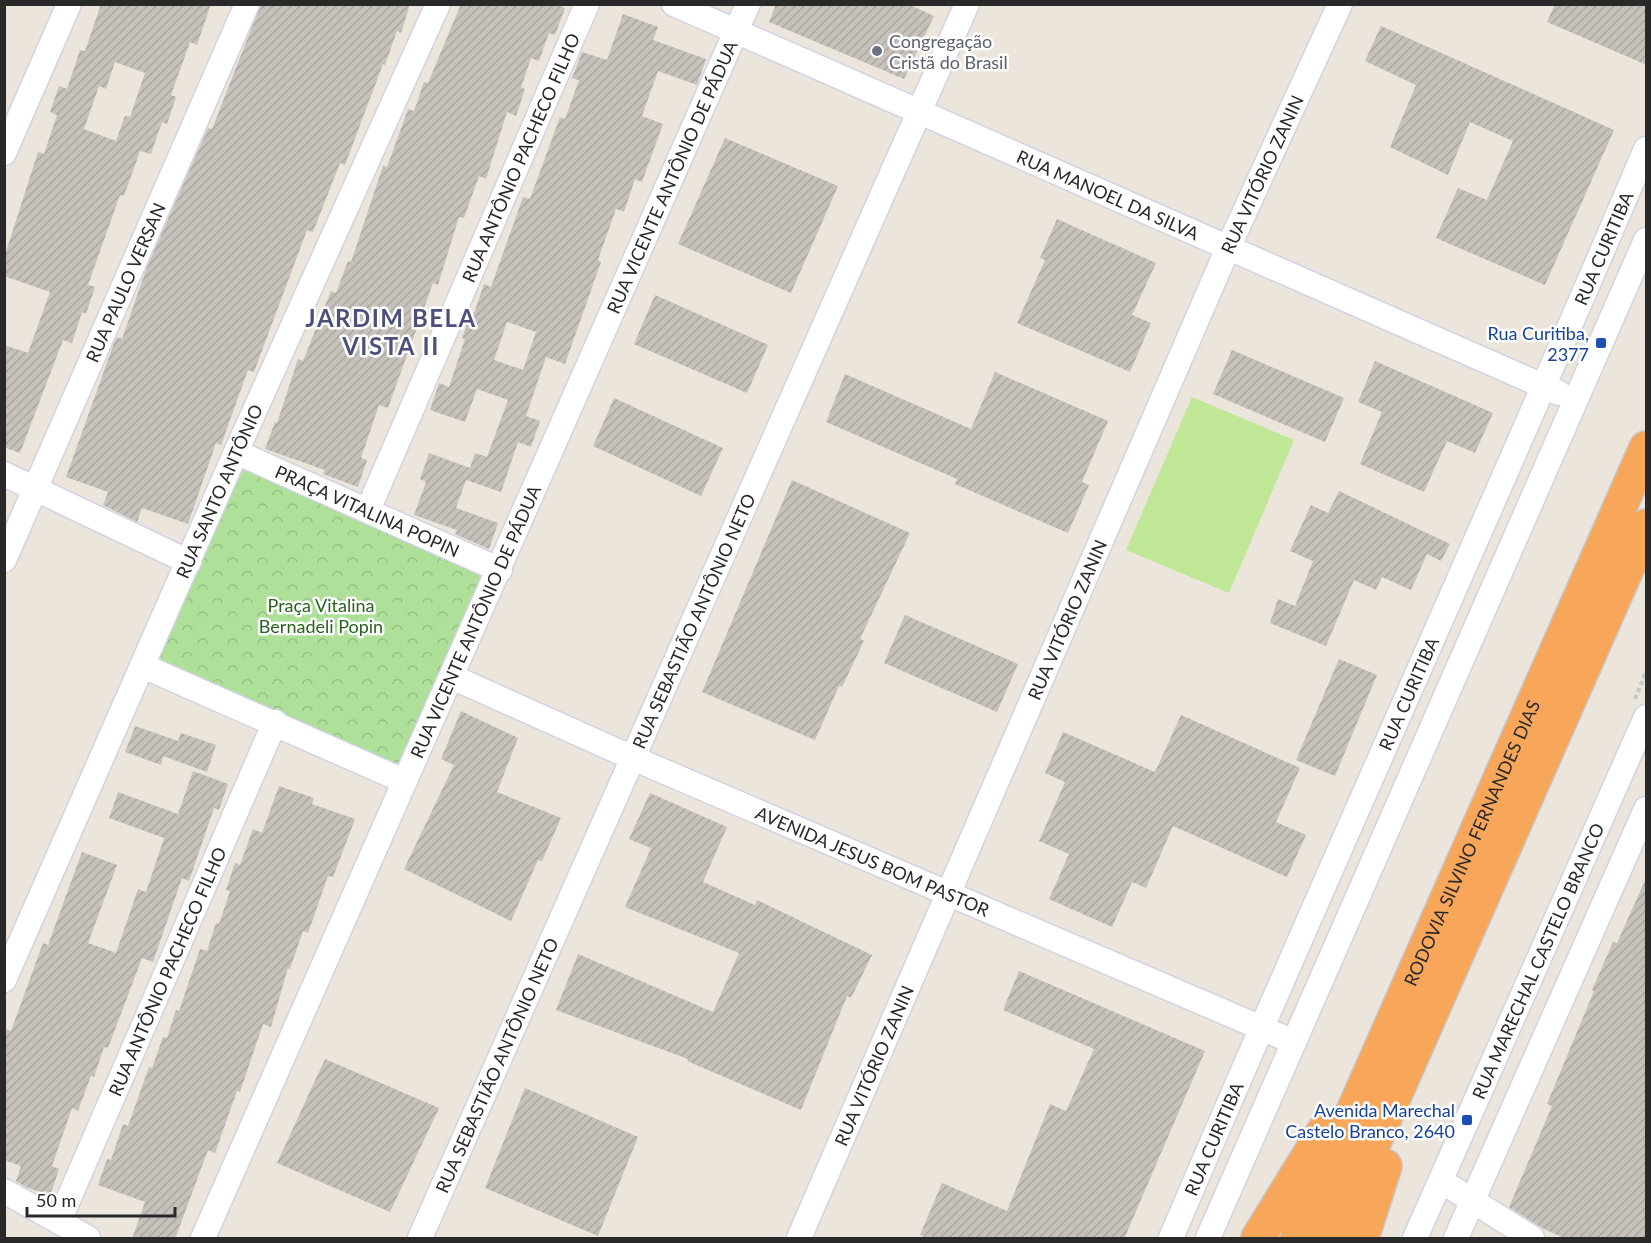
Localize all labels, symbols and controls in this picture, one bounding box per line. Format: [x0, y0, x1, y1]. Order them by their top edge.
street label: RUA ANTÔNIO PACHECO FILHO [457, 30, 584, 285]
place label: Congregação Cristã do Brasil [889, 30, 1008, 73]
street label: RUA VICENTE ANTÔNIO DE PÁDUA [602, 36, 742, 317]
marker: Congregação Cristã do Brasil [870, 44, 884, 58]
street label: RUA VITÓRIO ZANIN [1216, 91, 1308, 257]
street label: RUA MANOEL DA SILVA [1014, 145, 1203, 245]
street label: RUA CURITIBA [1569, 188, 1638, 308]
street label: RUA PAULO VERSAN [81, 199, 170, 365]
district label: JARDIM BELA VISTA II [305, 303, 477, 360]
place label: Rua Curitiba, 2377 [1488, 322, 1589, 365]
marker: Rua Curitiba, 2377 [1594, 336, 1608, 350]
street label: RUA SANTO ANTÔNIO [171, 401, 267, 582]
street label: PRAÇA VITALINA POPIN [272, 460, 463, 561]
street label: RUA VICENTE ANTÔNIO DE PÁDUA [405, 481, 546, 761]
street label: RUA SEBASTIÃO ANTÔNIO NETO [627, 490, 760, 752]
street label: RUA VITÓRIO ZANIN [1023, 536, 1111, 703]
park label: Praça Vitalina Bernadeli Popin [259, 594, 383, 637]
street label: RUA CURITIBA [1374, 633, 1443, 753]
street label: RODOVIA SILVINO FERNANDES DIAS [1399, 697, 1544, 989]
street label: AVENIDA JESUS BOM PASTOR [752, 801, 993, 921]
street label: RUA MARECHAL CASTELO BRANCO [1467, 820, 1609, 1102]
street label: RUA ANTÔNIO PACHECO FILHO [103, 843, 231, 1099]
street label: RUA SEBASTIÃO ANTÔNIO NETO [430, 934, 563, 1196]
street label: RUA VITÓRIO ZANIN [829, 982, 918, 1149]
street label: RUA CURITIBA [1179, 1078, 1248, 1199]
place label: Avenida Marechal Castelo Branco, 2640 [1285, 1099, 1455, 1142]
marker: Avenida Marechal Castelo Branco, 2640 [1460, 1113, 1474, 1127]
scale bar [27, 1180, 176, 1218]
text: 50 m [36, 1189, 76, 1211]

